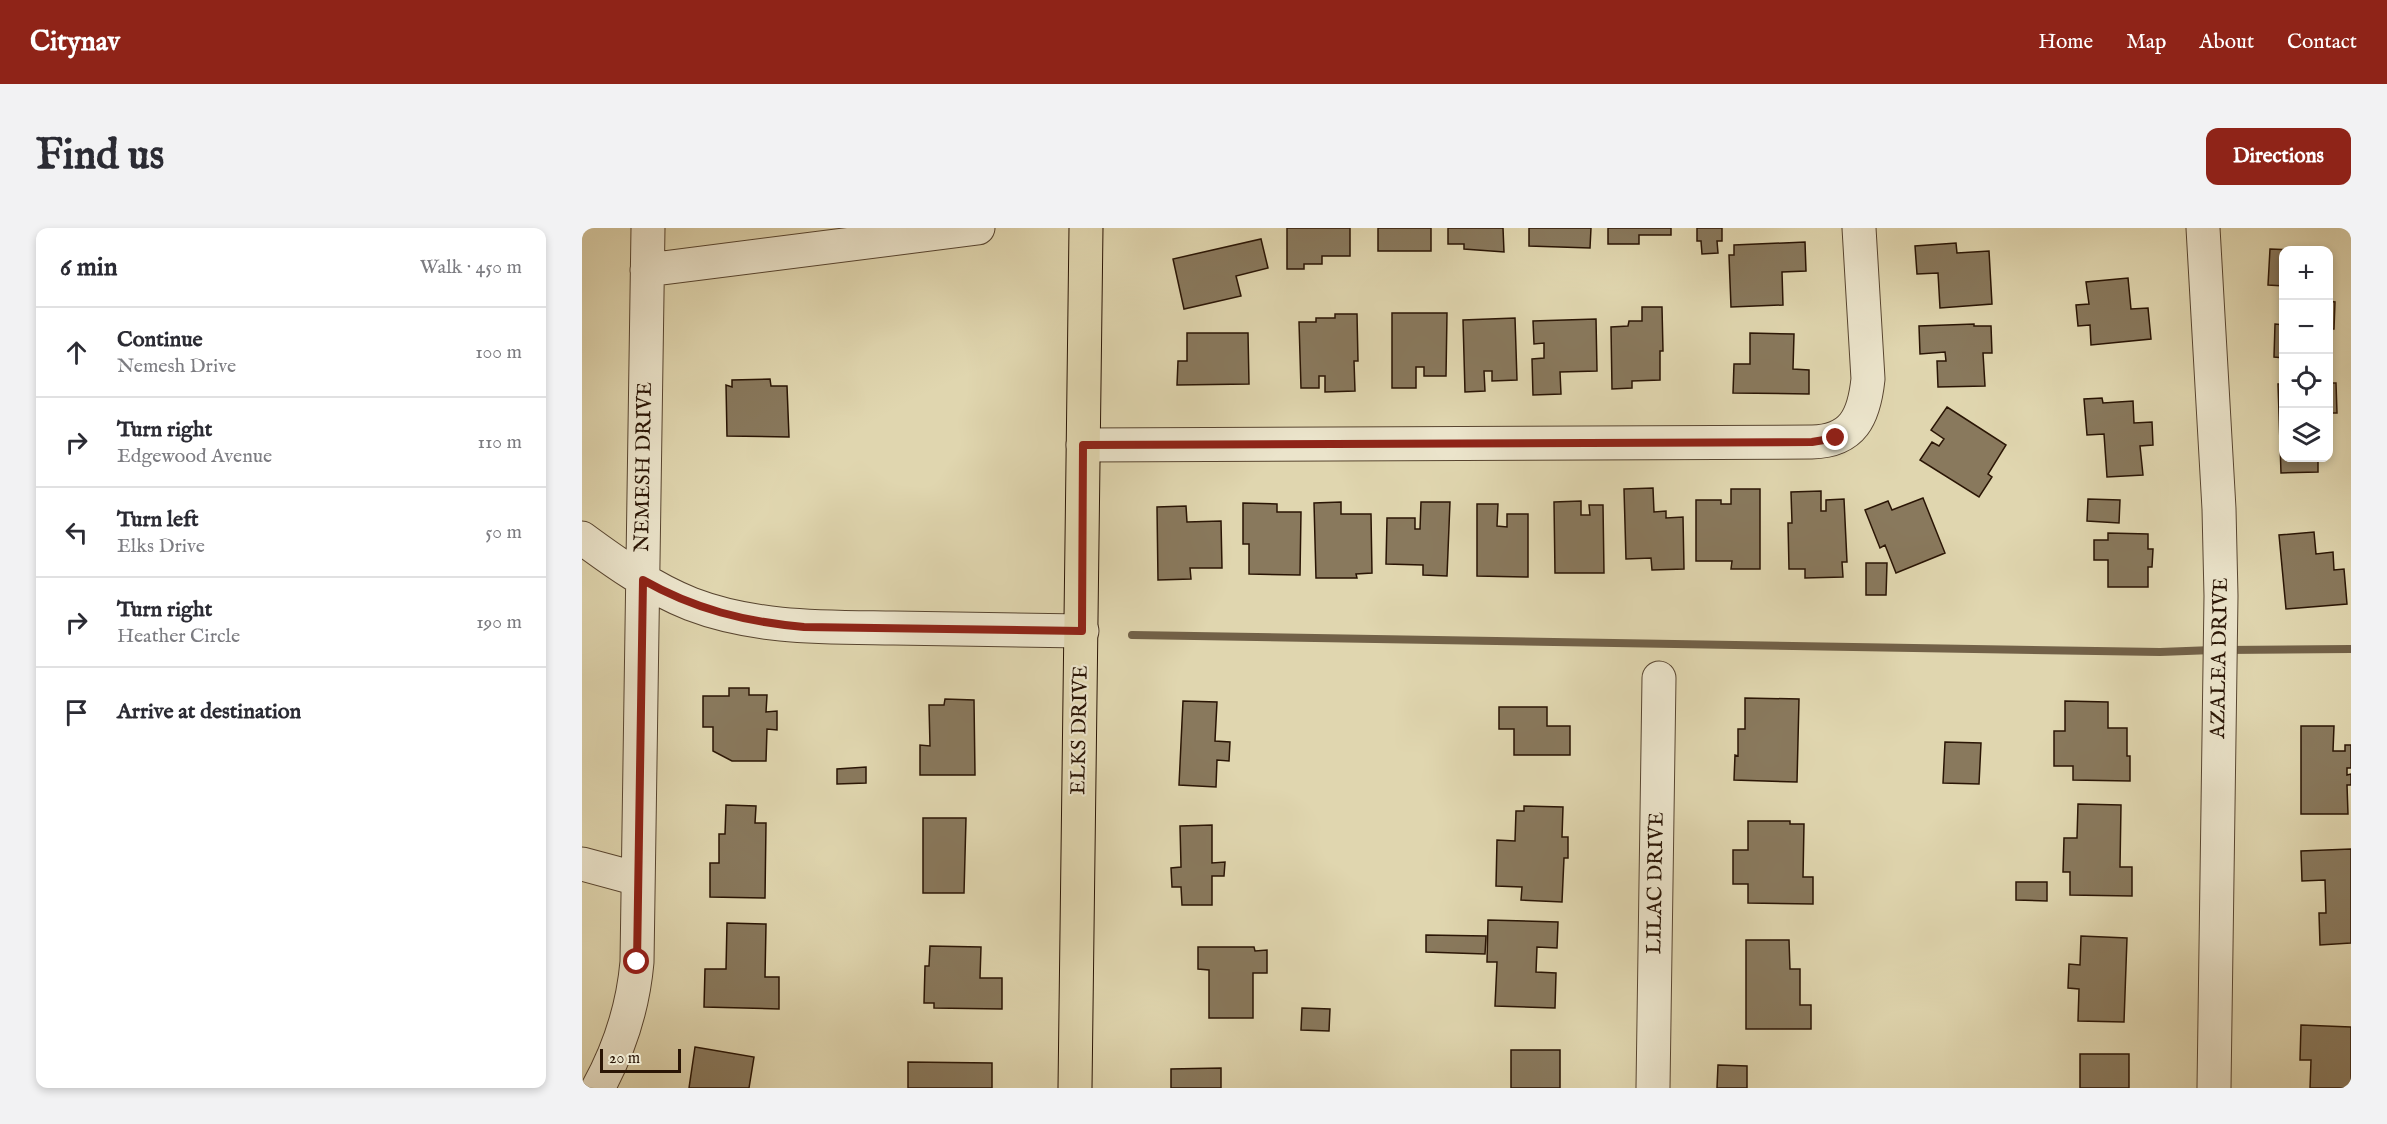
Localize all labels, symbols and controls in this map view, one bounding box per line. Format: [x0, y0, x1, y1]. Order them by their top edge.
text: Citynav [30, 25, 120, 60]
text: Home [2038, 29, 2093, 56]
text: Map [2126, 29, 2166, 56]
text: About [2199, 29, 2254, 56]
text: Contact [2287, 29, 2357, 56]
button: Directions [2206, 128, 2351, 185]
text: Find us [36, 130, 164, 183]
map controls [2279, 246, 2333, 462]
button: + [2279, 246, 2333, 300]
text: 6 min [60, 251, 118, 284]
text: Walk · 450 m [420, 255, 522, 280]
button: − [2279, 300, 2333, 354]
text: Continue [117, 326, 203, 354]
icon: ahead [60, 336, 93, 369]
text: 100 m [475, 340, 522, 365]
text: Nemesh Drive [117, 354, 236, 379]
button: locate [2279, 354, 2333, 408]
street label: NEMESH DRIVE [629, 382, 659, 552]
button: layers [2279, 408, 2333, 462]
text: Turn right [117, 416, 212, 444]
route end [1822, 424, 1848, 450]
icon: right [60, 426, 93, 459]
text: 110 m [478, 430, 522, 455]
text: Edgewood Avenue [117, 444, 272, 469]
text: Turn left [117, 506, 199, 534]
icon: left [60, 516, 93, 549]
text: 50 m [485, 520, 522, 545]
text: Elks Drive [117, 534, 205, 559]
street label: AZALEA DRIVE [2205, 577, 2235, 740]
text: Turn right [117, 596, 212, 624]
icon: right [60, 606, 93, 639]
text: 190 m [476, 610, 522, 635]
text: Heather Circle [117, 624, 240, 649]
street label: ELKS DRIVE [1065, 665, 1095, 795]
icon: arrive [60, 696, 93, 729]
text: Arrive at destination [117, 698, 301, 726]
street label: LILAC DRIVE [1641, 812, 1671, 954]
route start [623, 948, 649, 974]
scale bar [600, 1046, 681, 1074]
text: 20 m [609, 1049, 640, 1069]

